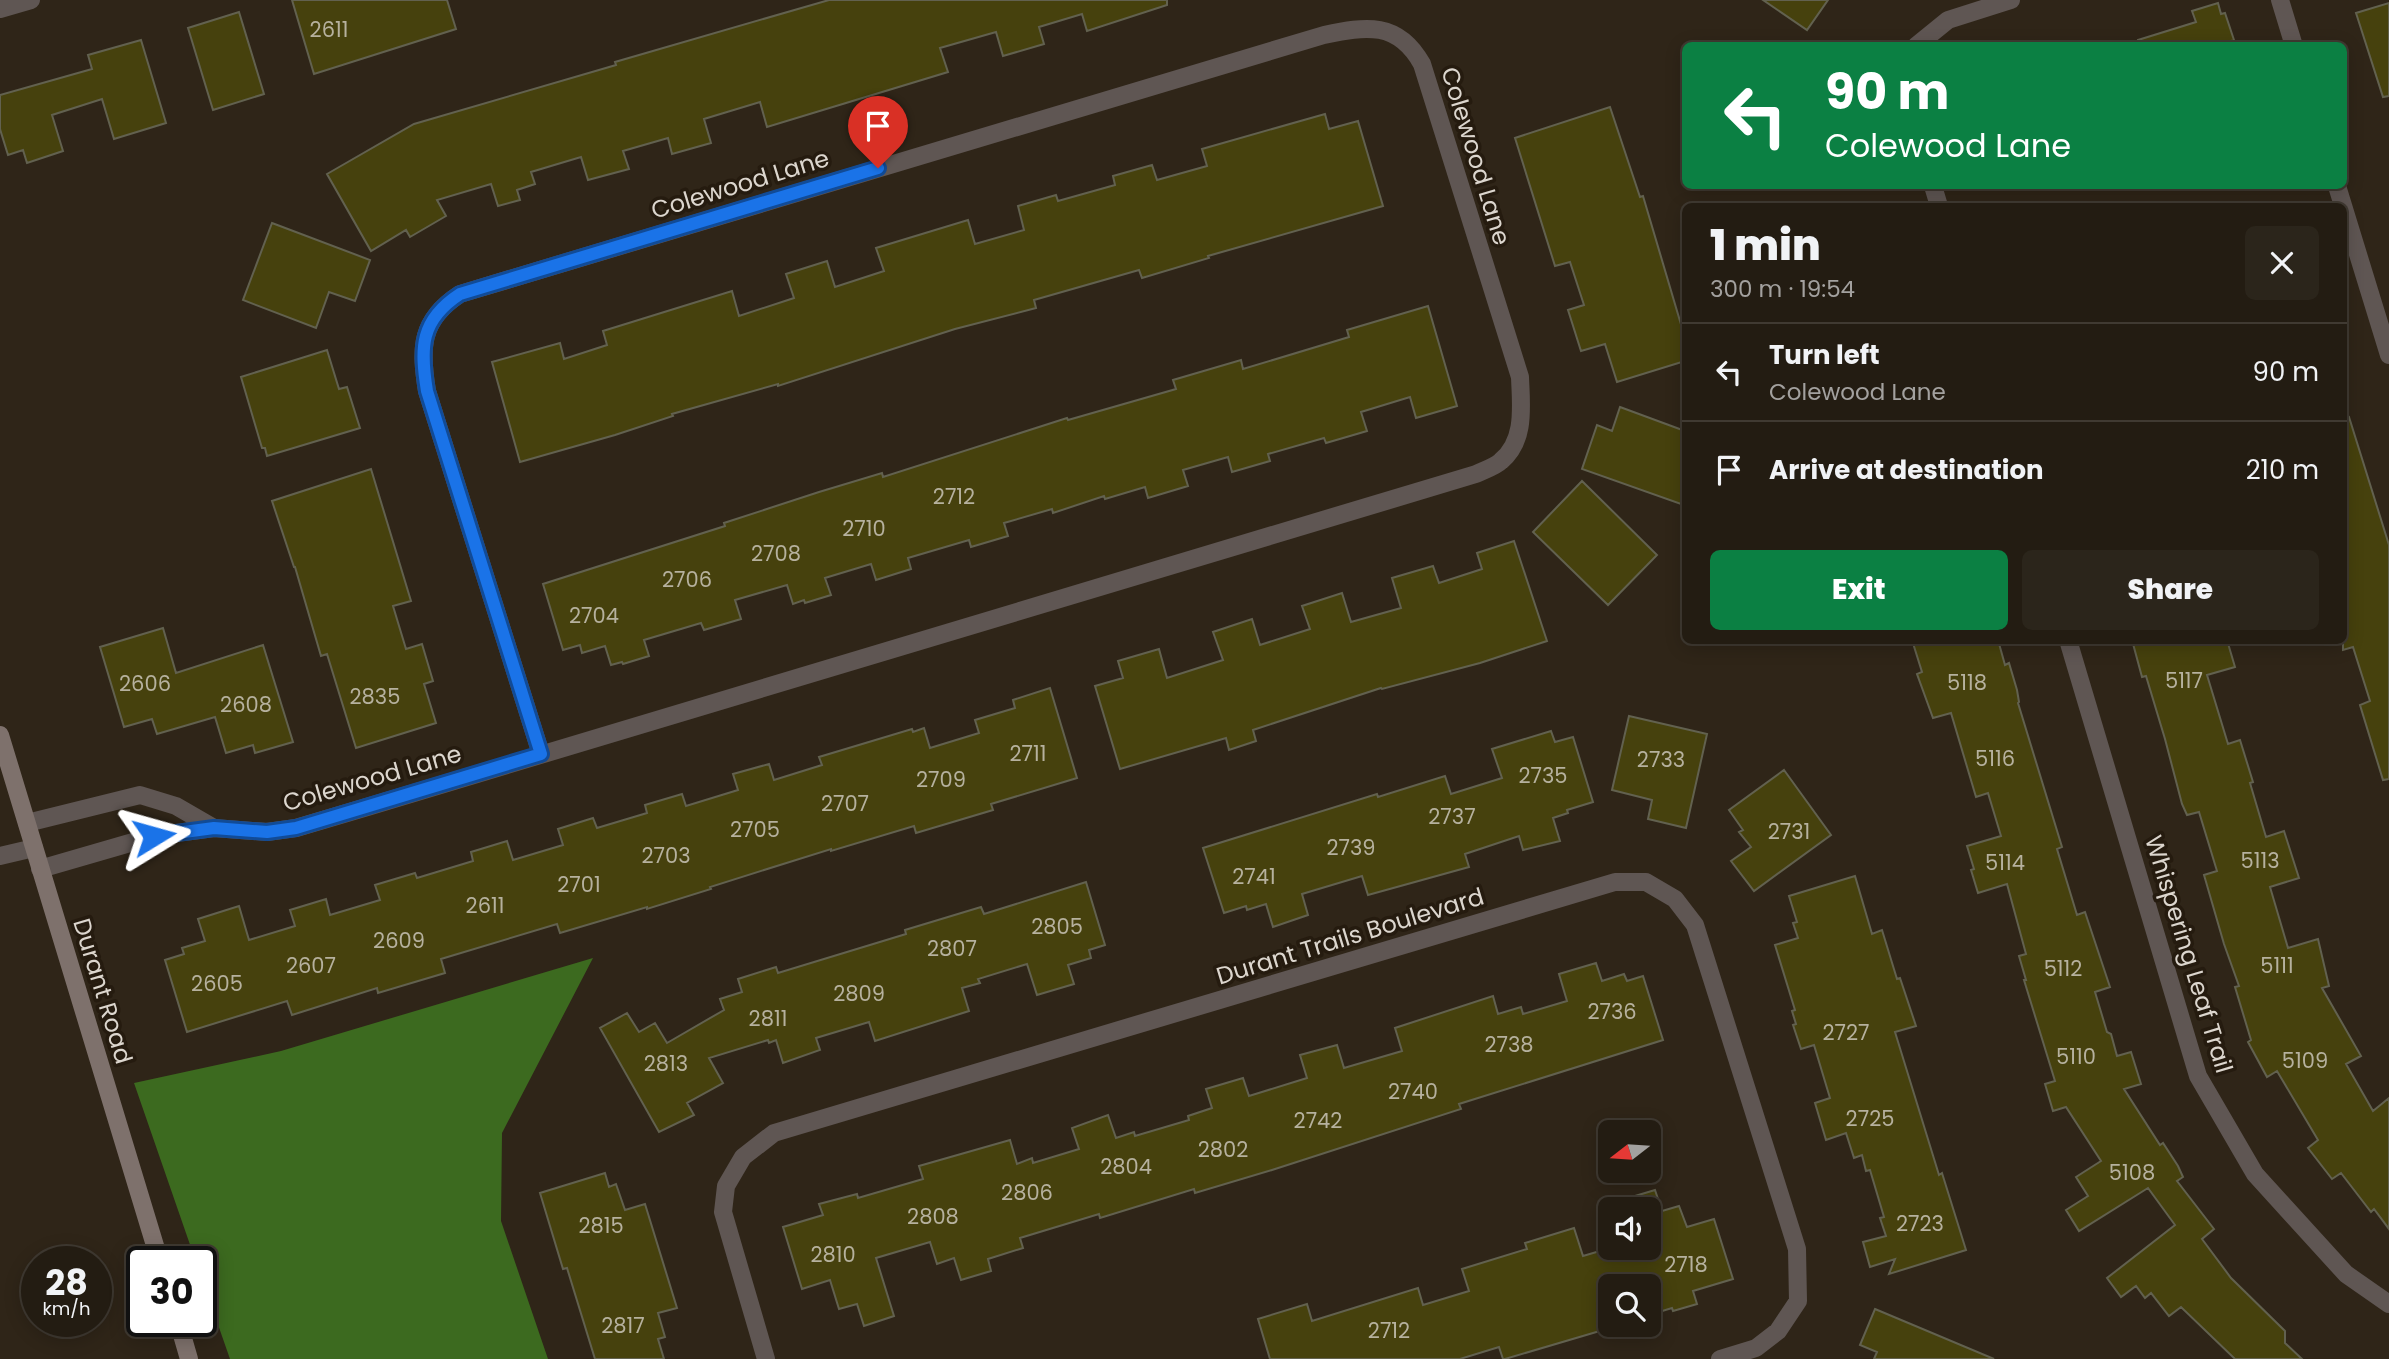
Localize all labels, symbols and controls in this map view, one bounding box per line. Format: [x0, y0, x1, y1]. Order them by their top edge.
house number: 2611 [310, 15, 348, 44]
text: 90 m [1825, 58, 1949, 126]
street label: Colewood Lane [1433, 63, 1519, 249]
icon: left [1710, 70, 1801, 161]
pin [848, 96, 908, 168]
icon: arrive [859, 107, 897, 145]
text: Colewood Lane [1825, 123, 2071, 168]
street label: Colewood Lane [647, 141, 833, 227]
text: 1 min [1710, 216, 1821, 275]
button: close [2245, 226, 2319, 300]
text: 300 m · 19:54 [1710, 273, 1855, 305]
text: Turn left [1769, 337, 1880, 373]
icon: left [1710, 353, 1748, 391]
text: 90 m [2253, 354, 2319, 390]
text: Colewood Lane [1769, 376, 1946, 408]
icon: arrive [1710, 451, 1748, 489]
text: Arrive at destination [1769, 452, 2044, 488]
text: 210 m [2246, 452, 2319, 488]
house number: 2712 [933, 482, 975, 511]
house number: 2710 [842, 514, 886, 543]
house number: 2708 [751, 539, 801, 568]
button: Exit [1710, 550, 2008, 630]
button: Share [2022, 550, 2319, 630]
house number: 2706 [662, 565, 712, 594]
house number: 2704 [569, 601, 619, 630]
house number: 5117 [2165, 666, 2203, 695]
house number: 5118 [1947, 668, 1987, 697]
house number: 2606 [119, 669, 171, 698]
house number: 2835 [350, 682, 400, 711]
house number: 2608 [220, 690, 272, 719]
street label: Colewood Lane [279, 737, 465, 819]
house number: 2711 [1010, 739, 1046, 768]
house number: 5116 [1975, 744, 2015, 773]
house number: 2733 [1637, 745, 1685, 774]
house number: 2735 [1518, 761, 1568, 790]
house number: 2709 [916, 765, 966, 794]
house number: 2707 [821, 789, 869, 818]
position arrow [117, 799, 191, 873]
house number: 2737 [1428, 802, 1476, 831]
house number: 2705 [730, 815, 780, 844]
house number: 2731 [1768, 817, 1810, 846]
street label: Whispering Leaf Trail [2137, 831, 2241, 1077]
house number: 2739 [1326, 833, 1376, 862]
house number: 2703 [641, 841, 691, 870]
house number: 5113 [2241, 846, 2280, 875]
house number: 5114 [1985, 848, 2025, 877]
house number: 2741 [1232, 862, 1276, 891]
house number: 2701 [557, 870, 601, 899]
street label: Durant Trails Boulevard [1212, 880, 1488, 992]
house number: 2611 [466, 891, 504, 920]
house number: 2805 [1031, 912, 1083, 941]
street label: Durant Road [65, 914, 141, 1068]
house number: 2609 [373, 926, 425, 955]
house number: 2807 [927, 934, 977, 963]
house number: 2607 [286, 951, 336, 980]
house number: 5111 [2260, 951, 2294, 980]
house number: 5112 [2044, 954, 2082, 983]
house number: 2605 [191, 969, 243, 998]
house number: 2809 [833, 979, 885, 1008]
house number: 2736 [1587, 997, 1637, 1026]
house number: 2811 [749, 1004, 787, 1033]
house number: 2727 [1822, 1018, 1870, 1047]
house number: 2738 [1484, 1030, 1534, 1059]
house number: 5110 [2056, 1042, 2096, 1071]
house number: 5109 [2282, 1046, 2328, 1075]
house number: 2813 [644, 1049, 688, 1078]
house number: 2740 [1388, 1077, 1438, 1106]
house number: 2725 [1846, 1104, 1894, 1133]
house number: 2742 [1294, 1106, 1342, 1135]
north arrow [1598, 1120, 1661, 1183]
map controls [1598, 1120, 1661, 1337]
house number: 2802 [1198, 1135, 1248, 1164]
house number: 2804 [1100, 1152, 1152, 1181]
house number: 5108 [2109, 1158, 2155, 1187]
house number: 2806 [1001, 1178, 1053, 1207]
button: sound [1598, 1197, 1661, 1260]
house number: 2808 [907, 1202, 959, 1231]
house number: 2723 [1896, 1209, 1944, 1238]
house number: 2815 [578, 1211, 624, 1240]
house number: 2810 [810, 1240, 856, 1269]
speed limit sign: 30 [126, 1246, 217, 1337]
house number: 2718 [1664, 1250, 1708, 1279]
text: 28 [45, 1258, 88, 1307]
button: search [1598, 1274, 1661, 1337]
text: km/h [43, 1296, 90, 1321]
house number: 2817 [601, 1311, 645, 1340]
house number: 2712 [1368, 1316, 1410, 1345]

